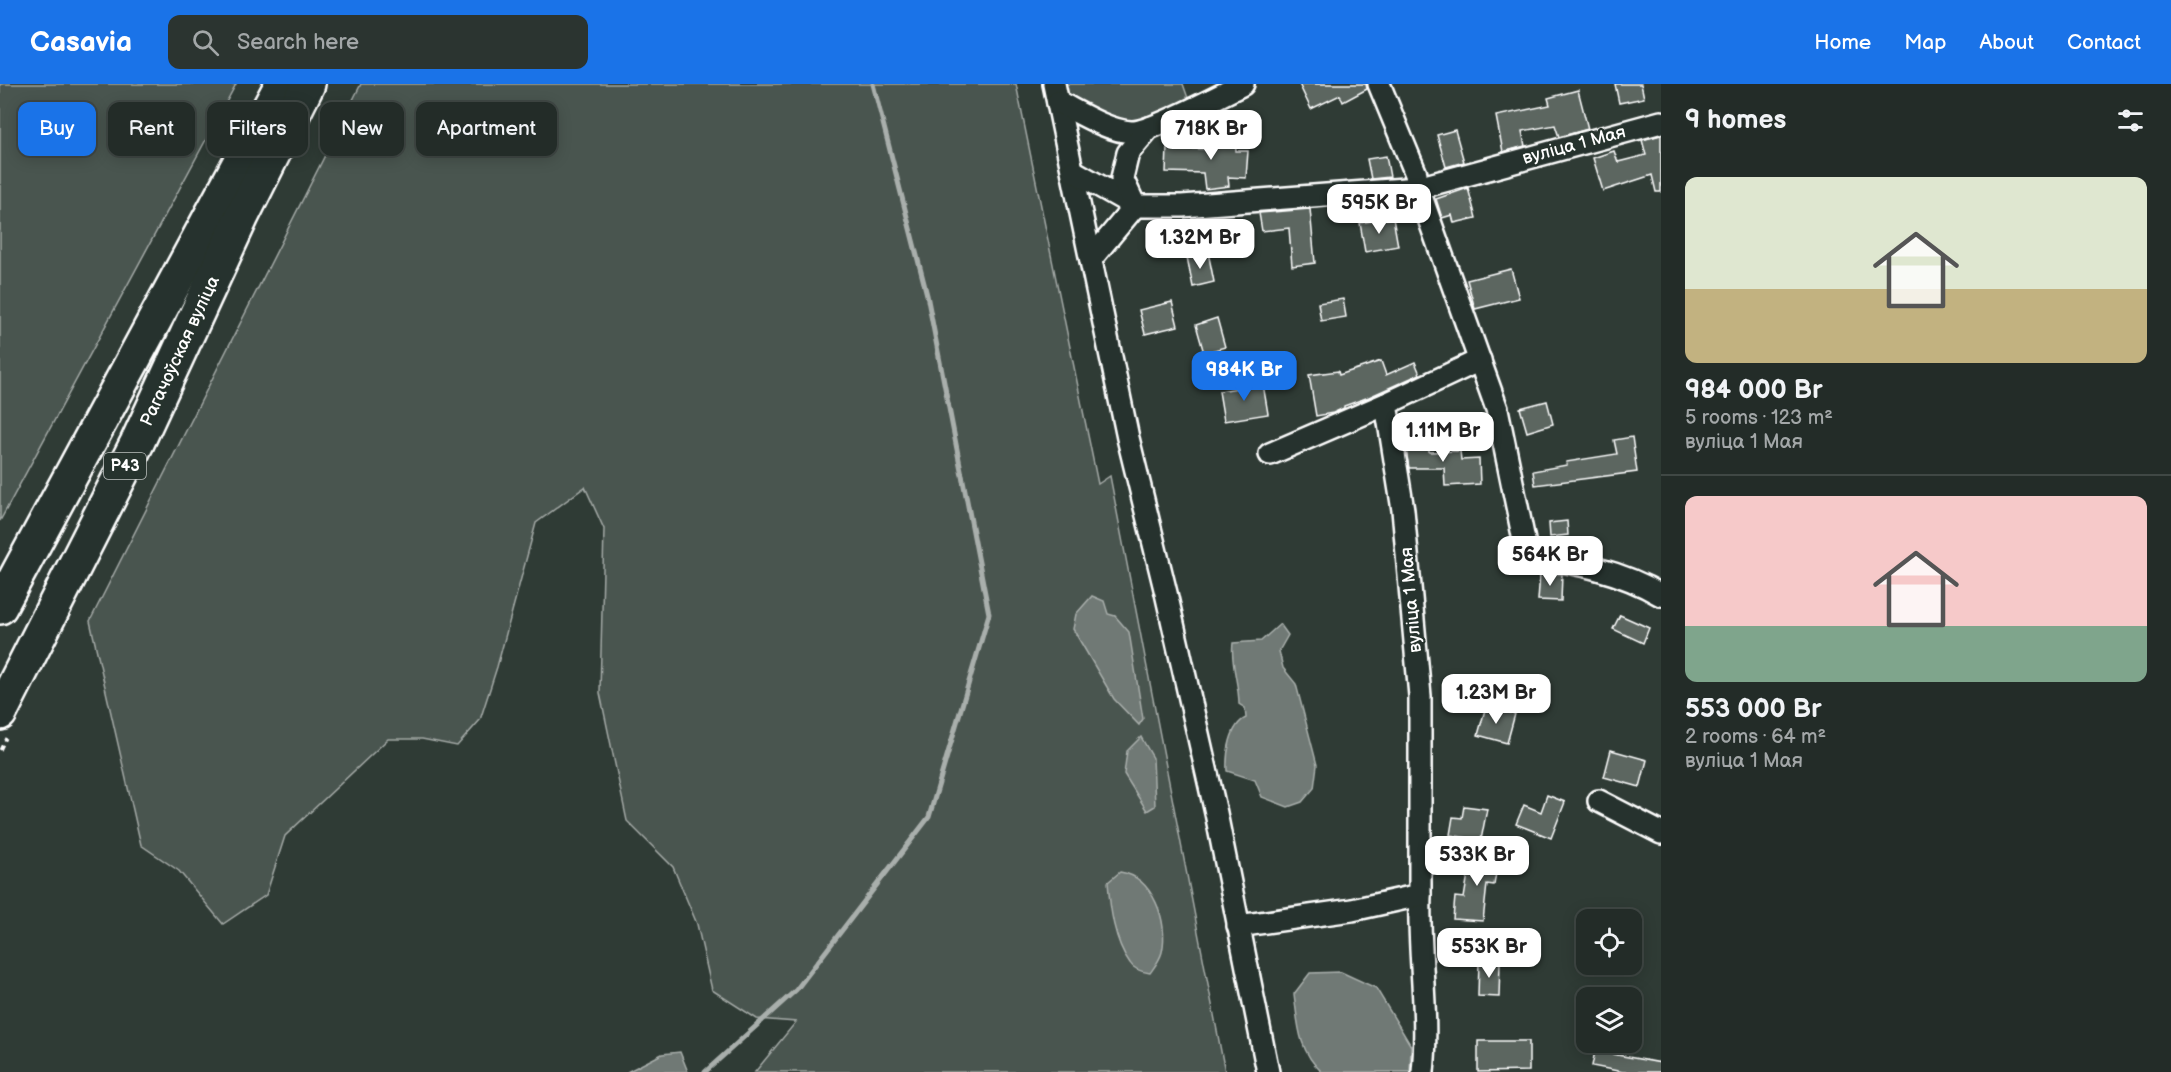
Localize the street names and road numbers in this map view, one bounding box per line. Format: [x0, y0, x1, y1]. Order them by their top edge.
street label: вуліца 1 Мая [1520, 121, 1628, 169]
street label: Рагачоўская вуліца [136, 272, 224, 430]
road number: Р43 [104, 453, 146, 479]
street label: вуліца 1 Мая [1396, 546, 1426, 654]

